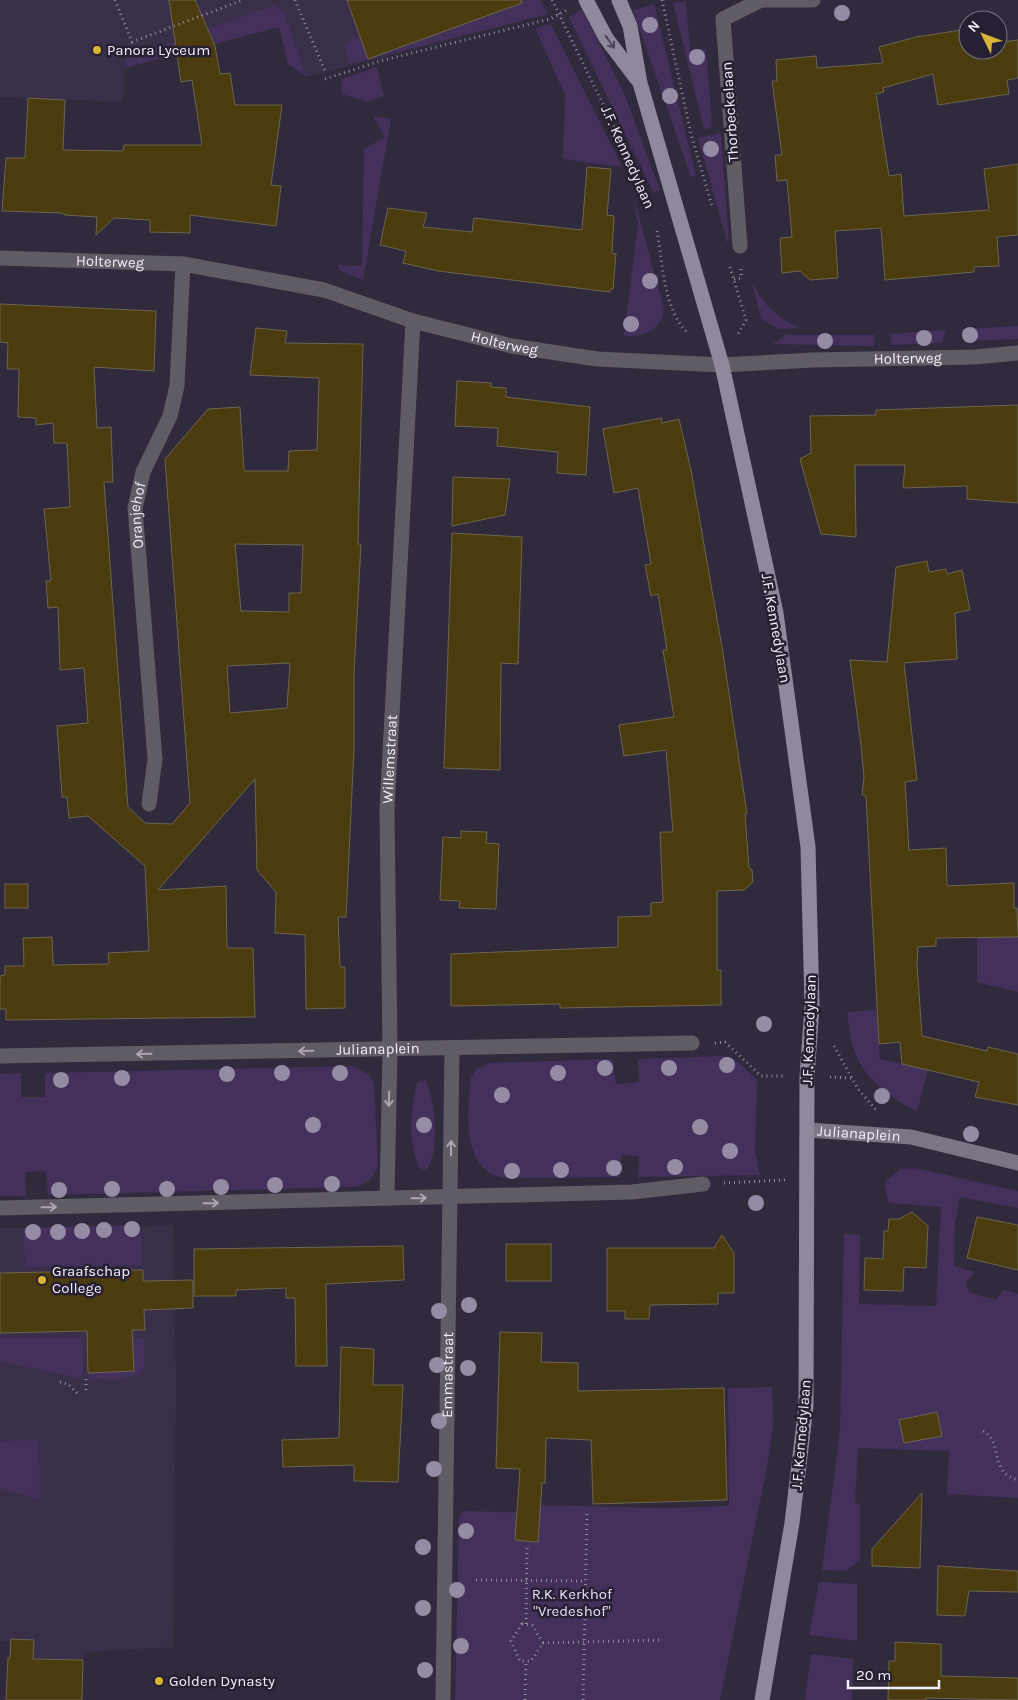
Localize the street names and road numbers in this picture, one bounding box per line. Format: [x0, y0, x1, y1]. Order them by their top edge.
street label: Thorbeckelaan [718, 61, 742, 163]
street label: J.F. Kennedylaan [597, 103, 659, 211]
street label: Holterweg [76, 251, 145, 272]
street label: Holterweg [469, 327, 540, 359]
street label: Holterweg [874, 349, 943, 368]
street label: Oranjehof [125, 479, 150, 549]
street label: J.F. Kennedylaan [757, 572, 795, 684]
street label: Willemstraat [378, 714, 401, 804]
street label: J.F. Kennedylaan [798, 974, 820, 1086]
street label: Julianaplein [336, 1039, 420, 1059]
street label: Julianaplein [817, 1122, 901, 1145]
street label: Emmastraat [438, 1332, 457, 1418]
street label: J.F. Kennedylaan [787, 1379, 815, 1491]

